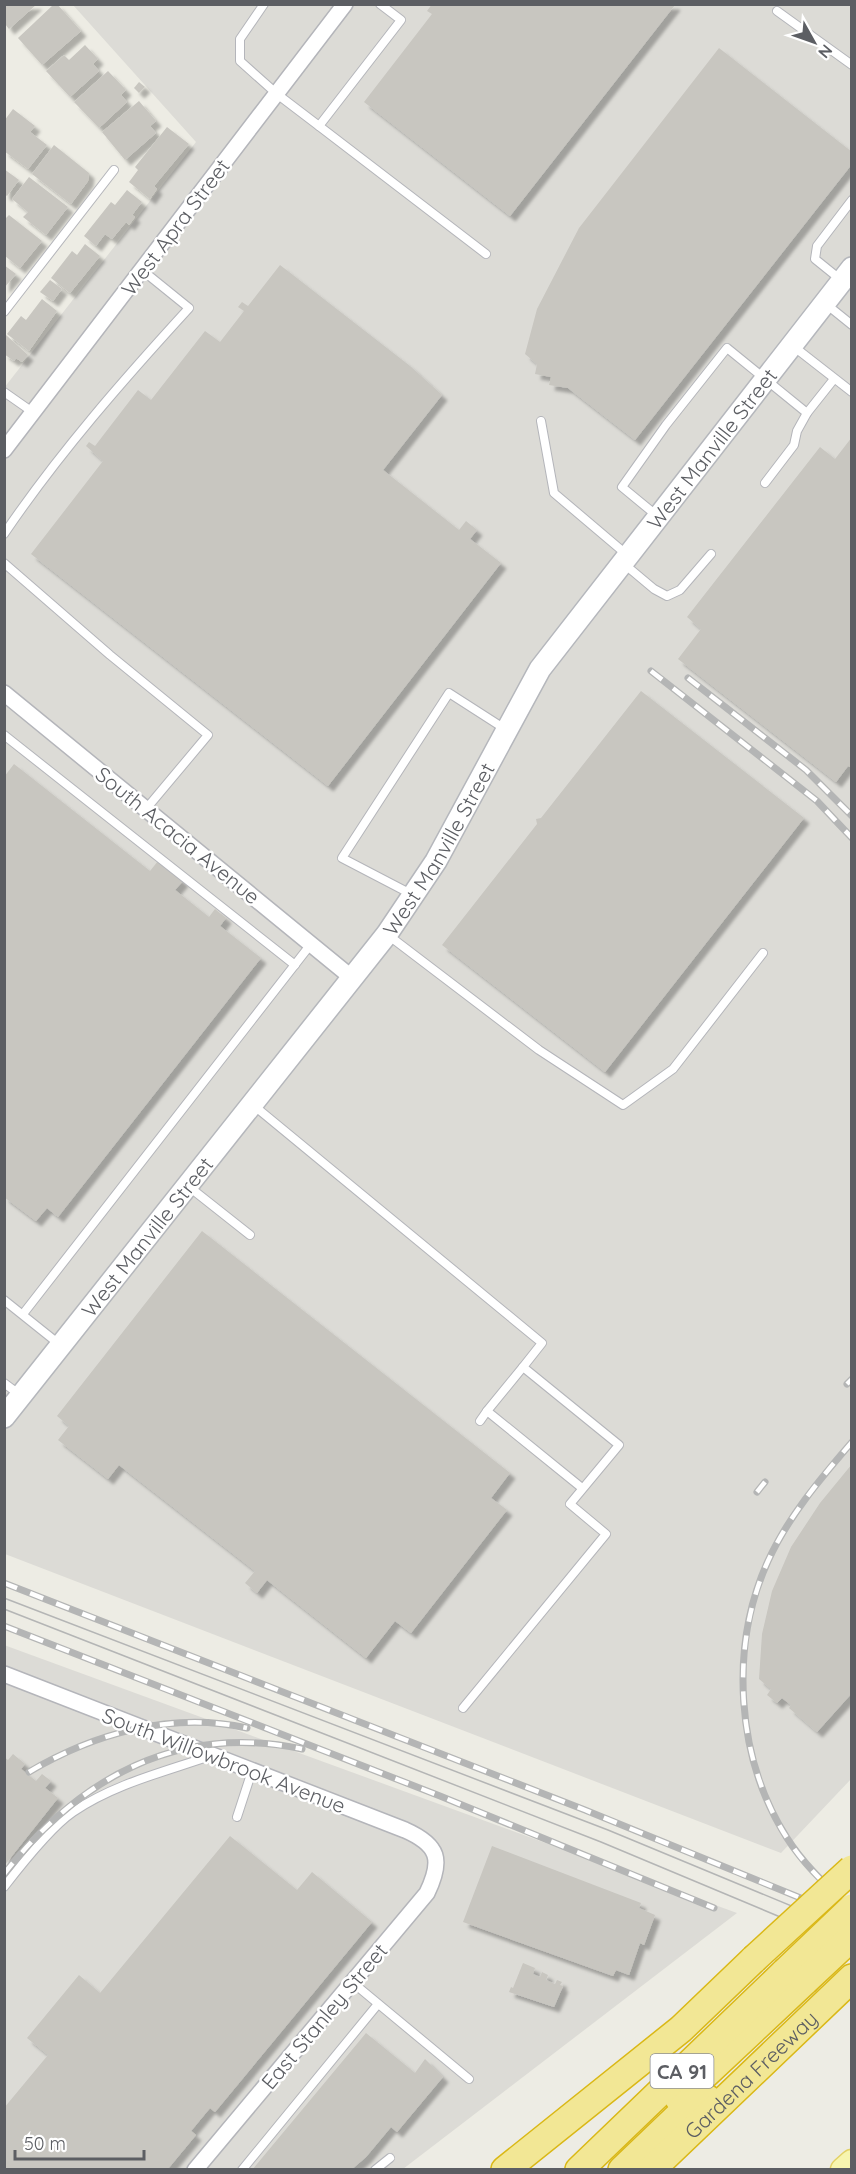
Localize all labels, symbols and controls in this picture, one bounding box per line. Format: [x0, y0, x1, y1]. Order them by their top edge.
north arrow [784, 12, 844, 72]
text: N [814, 41, 837, 63]
street label: West Apra Street [115, 153, 235, 301]
street label: West Manville Street [641, 363, 782, 534]
street label: West Manville Street [377, 758, 500, 940]
street label: South Acacia Avenue [91, 761, 265, 909]
street label: West Manville Street [76, 1152, 218, 1322]
street label: South Willowbrook Avenue [99, 1702, 349, 1818]
street label: East Stanley Street [255, 1938, 393, 2094]
street label: Gardena Freeway [679, 2005, 823, 2144]
road number: CA 91 [650, 2054, 714, 2088]
scale bar [15, 2123, 144, 2161]
text: 50 m [24, 2132, 66, 2155]

